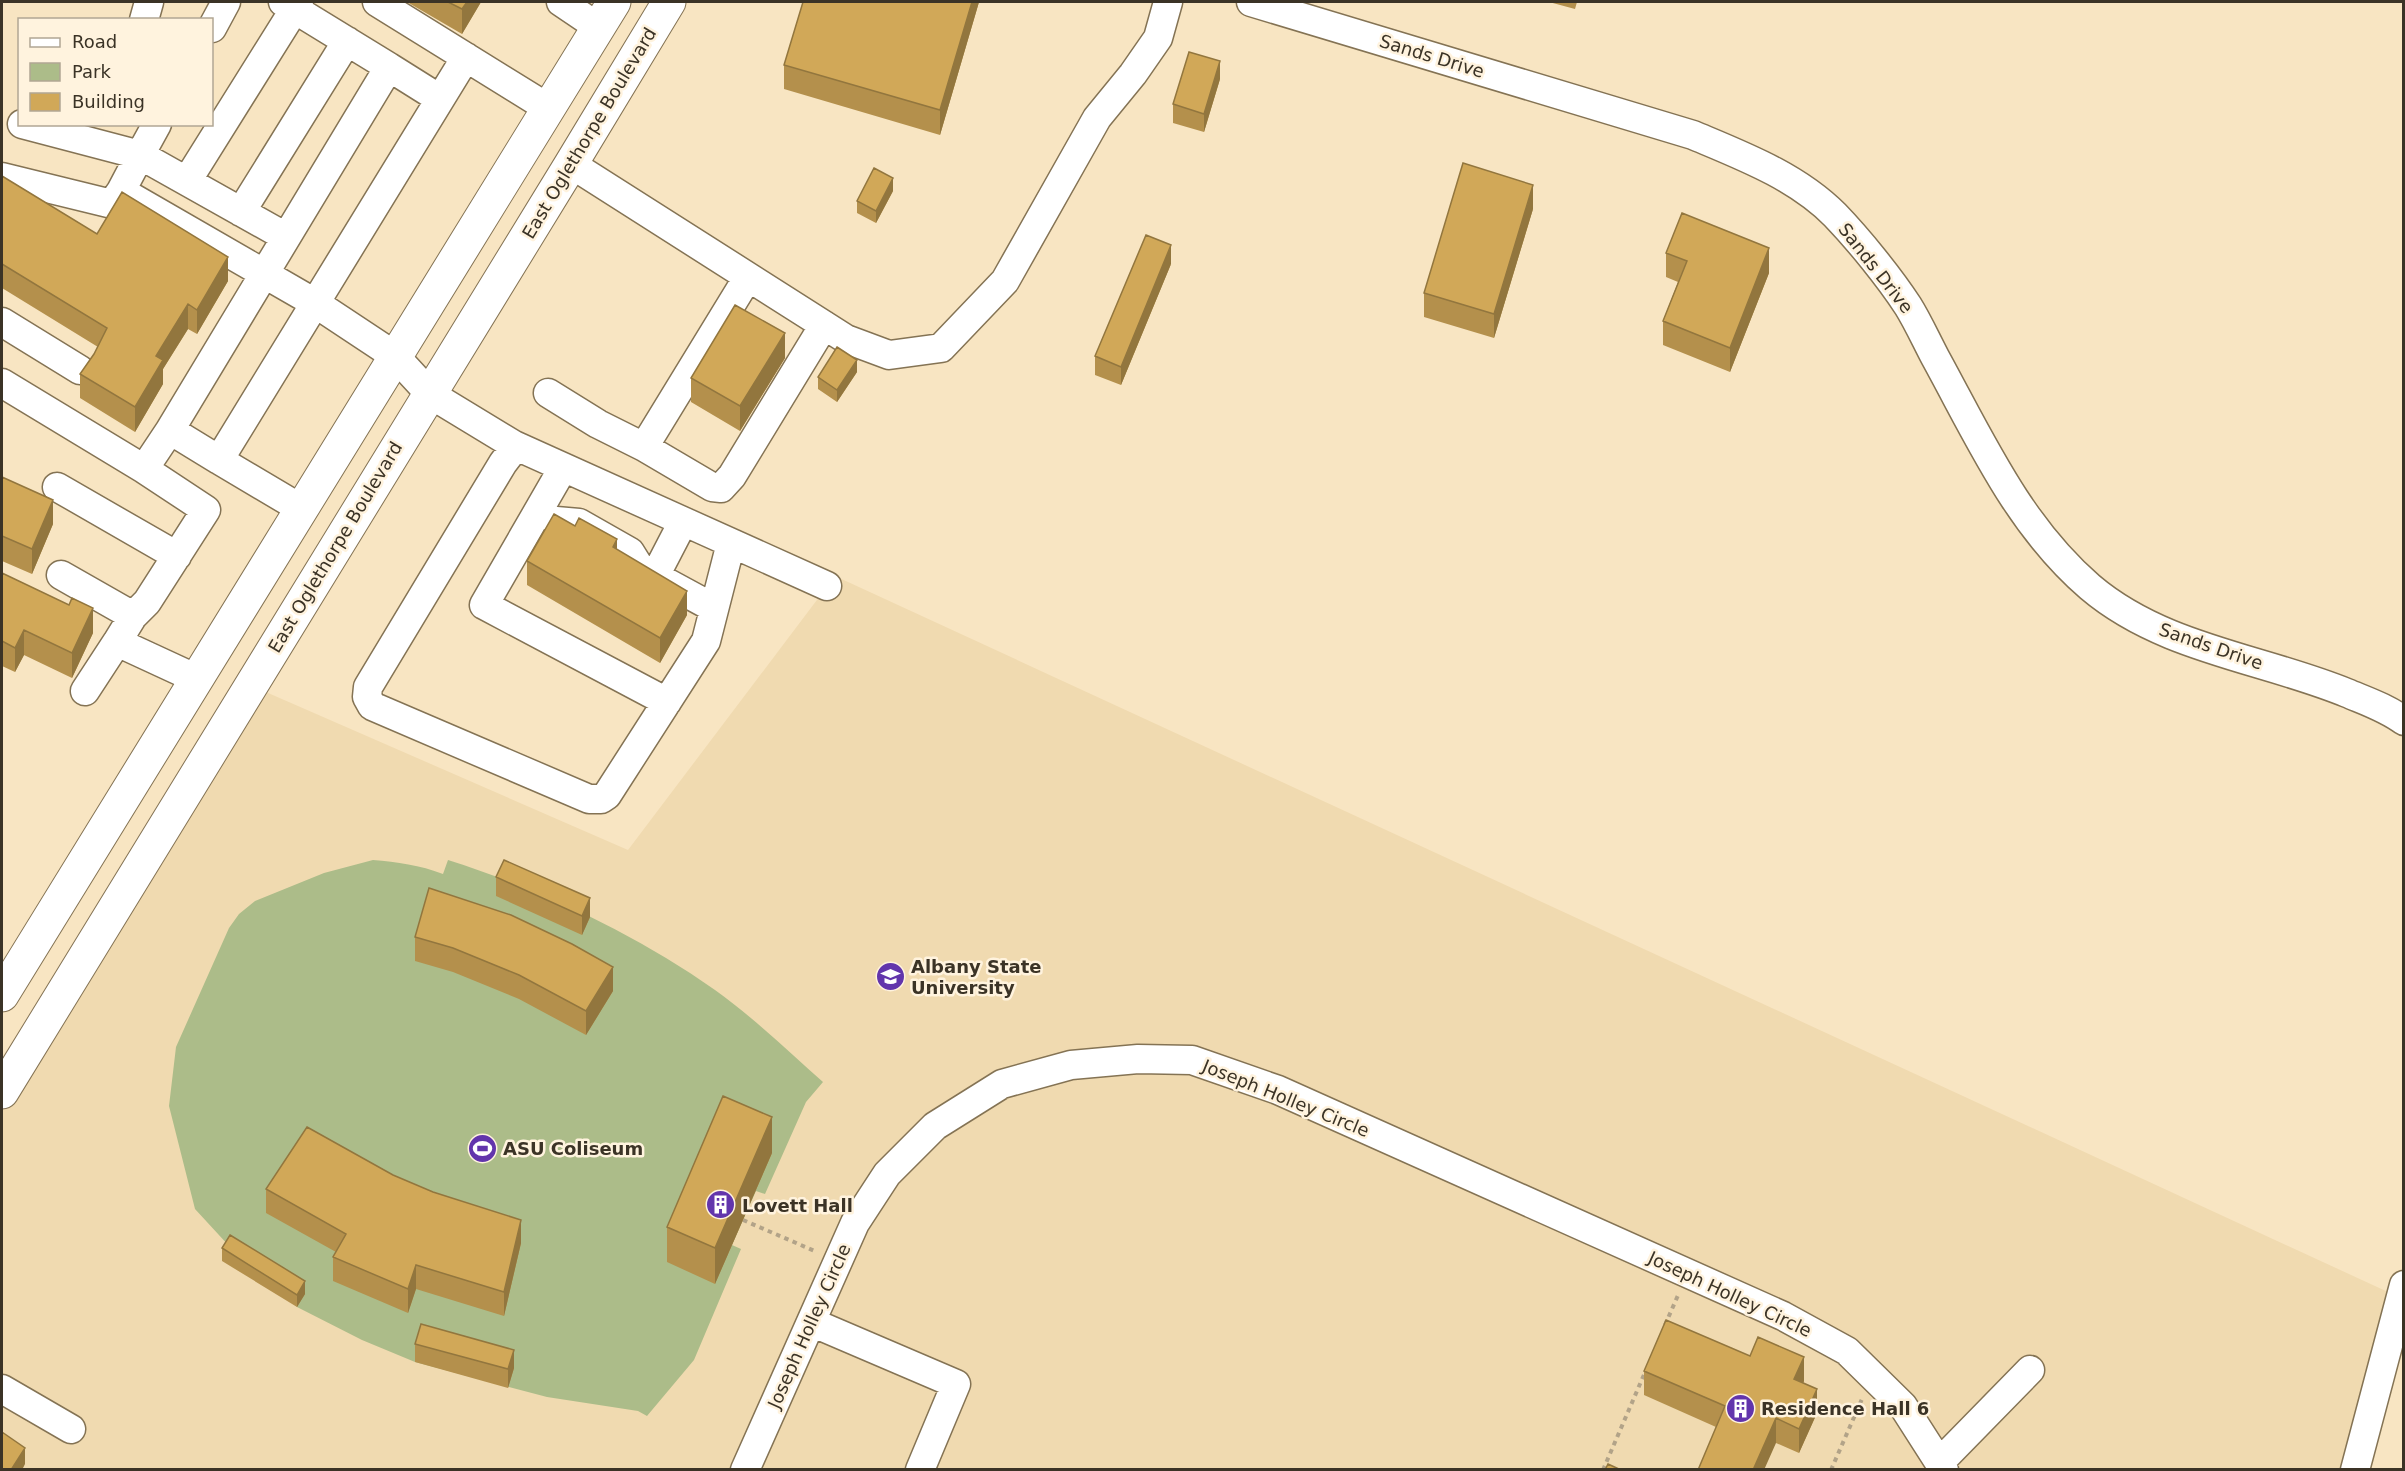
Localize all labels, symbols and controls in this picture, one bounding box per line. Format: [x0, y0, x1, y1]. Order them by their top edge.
legend [18, 18, 213, 126]
street label: East Oglethorpe Boulevard [518, 24, 660, 242]
street label: Sands Drive [1377, 30, 1487, 82]
text: Road [72, 31, 117, 52]
text: Park [72, 61, 111, 82]
text: Building [72, 91, 145, 112]
street label: Sands Drive [1834, 219, 1918, 317]
street label: East Oglethorpe Boulevard [264, 438, 406, 656]
street label: Sands Drive [2156, 618, 2266, 674]
place label: Albany State University [911, 956, 1041, 998]
school or university icon: Albany State University [874, 960, 906, 992]
street label: Joseph Holley Circle [1199, 1055, 1372, 1141]
sports icon: ASU Coliseum [466, 1132, 498, 1164]
place label: ASU Coliseum [503, 1138, 643, 1159]
building icon: Lovett Hall [705, 1189, 737, 1221]
place label: Lovett Hall [742, 1195, 853, 1216]
street label: Joseph Holley Circle [763, 1240, 855, 1412]
street label: Joseph Holley Circle [1644, 1246, 1815, 1341]
building icon: Residence Hall 6 [1724, 1392, 1756, 1424]
place label: Residence Hall 6 [1761, 1398, 1929, 1419]

